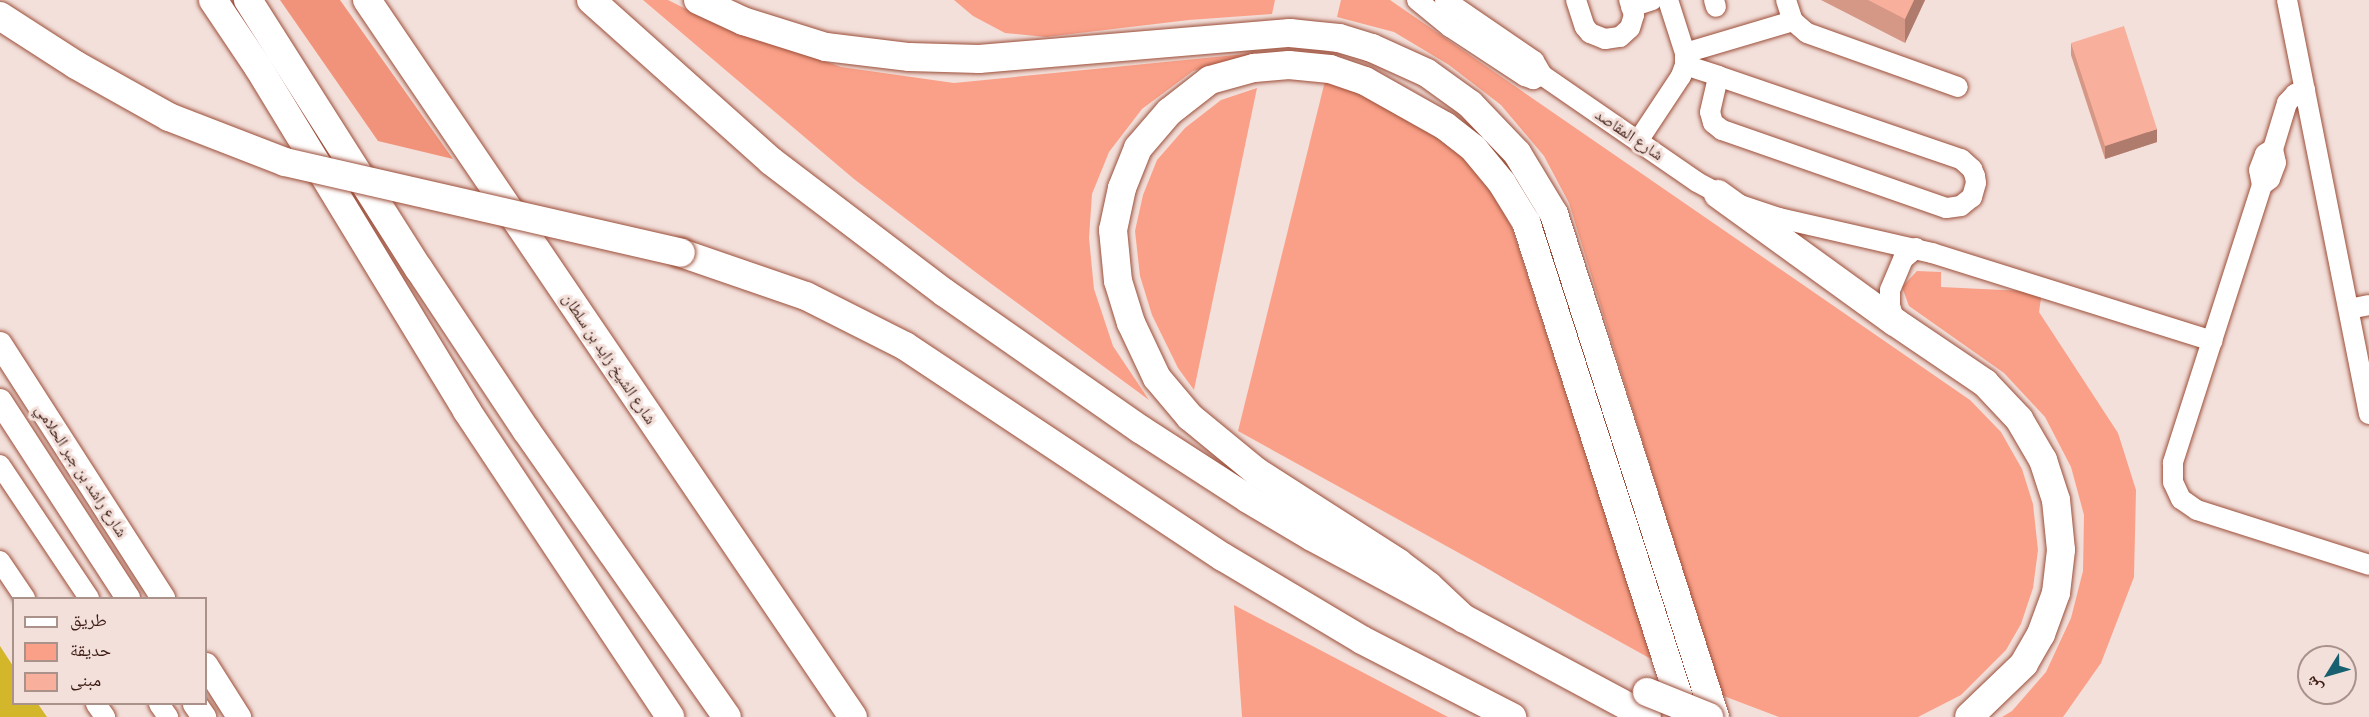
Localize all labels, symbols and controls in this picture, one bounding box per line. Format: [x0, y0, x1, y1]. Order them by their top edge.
street label: شارع المقاصد [1591, 105, 1667, 165]
street label: شارع الشيخ زايد بن سلطان [558, 290, 660, 428]
street label: شارع راشد بن جبر الحلامي [31, 401, 131, 541]
legend [12, 597, 207, 705]
text: طريق [70, 609, 107, 630]
text: حديقة [70, 639, 111, 660]
north arrow [2297, 645, 2357, 705]
text: مبنى [70, 669, 101, 690]
text: ش [2301, 672, 2327, 697]

